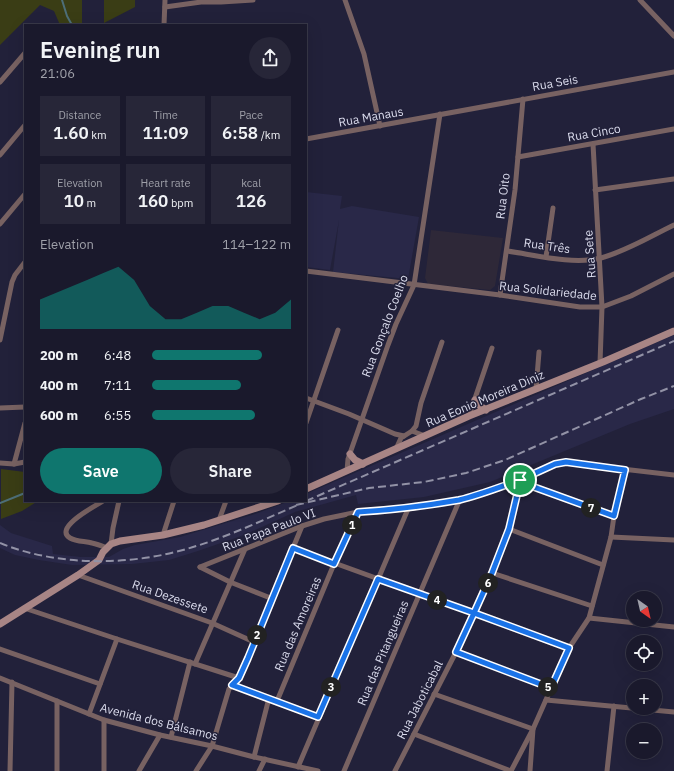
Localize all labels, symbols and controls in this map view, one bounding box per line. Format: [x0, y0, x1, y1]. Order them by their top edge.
text: Evening run [40, 35, 160, 64]
button: share [249, 37, 291, 79]
text: 21:06 [40, 65, 75, 82]
street label: Rua Seis [531, 71, 579, 94]
street label: Rua Manaus [337, 103, 405, 130]
text: Distance [58, 108, 101, 122]
text: Time [153, 108, 178, 122]
text: Pace [239, 108, 263, 122]
street label: Rua Cinco [566, 120, 622, 145]
text: 1.60 [53, 122, 89, 144]
text: 11:09 [142, 122, 189, 144]
text: 6:58 [222, 122, 258, 144]
text: km [89, 128, 107, 142]
text: /km [258, 128, 280, 142]
street label: Rua Oito [492, 172, 513, 220]
text: Elevation [57, 176, 103, 190]
text: Heart rate [141, 176, 190, 190]
text: kcal [241, 176, 261, 190]
text: 10 [64, 190, 84, 212]
text: 160 [138, 190, 168, 212]
text: 126 [236, 190, 266, 212]
text: m [84, 196, 96, 210]
text: bpm [168, 196, 193, 210]
street label: Rua Sete [580, 229, 599, 279]
street label: Rua Três [523, 235, 571, 256]
text: Elevation [40, 236, 94, 253]
text: 114–122 m [222, 236, 291, 253]
street label: Rua Gonçalo Coelho [358, 272, 411, 379]
street label: Rua Solidariedade [499, 278, 598, 303]
text: 200 m [40, 347, 78, 364]
text: 6:48 [104, 347, 131, 364]
street label: Rua Eonio Moreira Diniz [423, 367, 547, 430]
text: 400 m [40, 377, 78, 394]
text: 7:11 [104, 377, 131, 394]
text: 600 m [40, 407, 78, 424]
text: 6:55 [104, 407, 131, 424]
button: Save [40, 448, 162, 494]
button: Share [170, 448, 291, 494]
pin [503, 463, 537, 497]
icon: arrive [509, 469, 531, 491]
pin: 7 [581, 498, 601, 518]
text: 7 [588, 501, 594, 515]
street label: Rua Papa Paulo VI [220, 505, 318, 554]
pin: 1 [342, 515, 362, 535]
text: 1 [349, 518, 355, 532]
pin: 6 [478, 573, 498, 593]
street label: Rua das Amoreiras [271, 574, 324, 673]
text: 6 [485, 576, 491, 590]
street label: Rua Dezessete [130, 577, 210, 617]
pin: 4 [427, 590, 447, 610]
north arrow [626, 591, 662, 627]
map controls [626, 591, 662, 759]
text: 4 [434, 593, 440, 607]
street label: Rua das Pitangueiras [354, 598, 412, 708]
pin: 2 [247, 625, 267, 645]
text: 2 [254, 628, 260, 642]
button: locate [626, 635, 662, 671]
street label: Rua Jaboticabal [393, 658, 446, 742]
pin: 3 [321, 677, 341, 697]
pin: 5 [538, 677, 558, 697]
button: + [626, 679, 662, 715]
text: 3 [328, 680, 334, 694]
text: 5 [545, 680, 551, 694]
street label: Avenida dos Bálsamos [99, 700, 220, 743]
button: − [626, 723, 662, 759]

